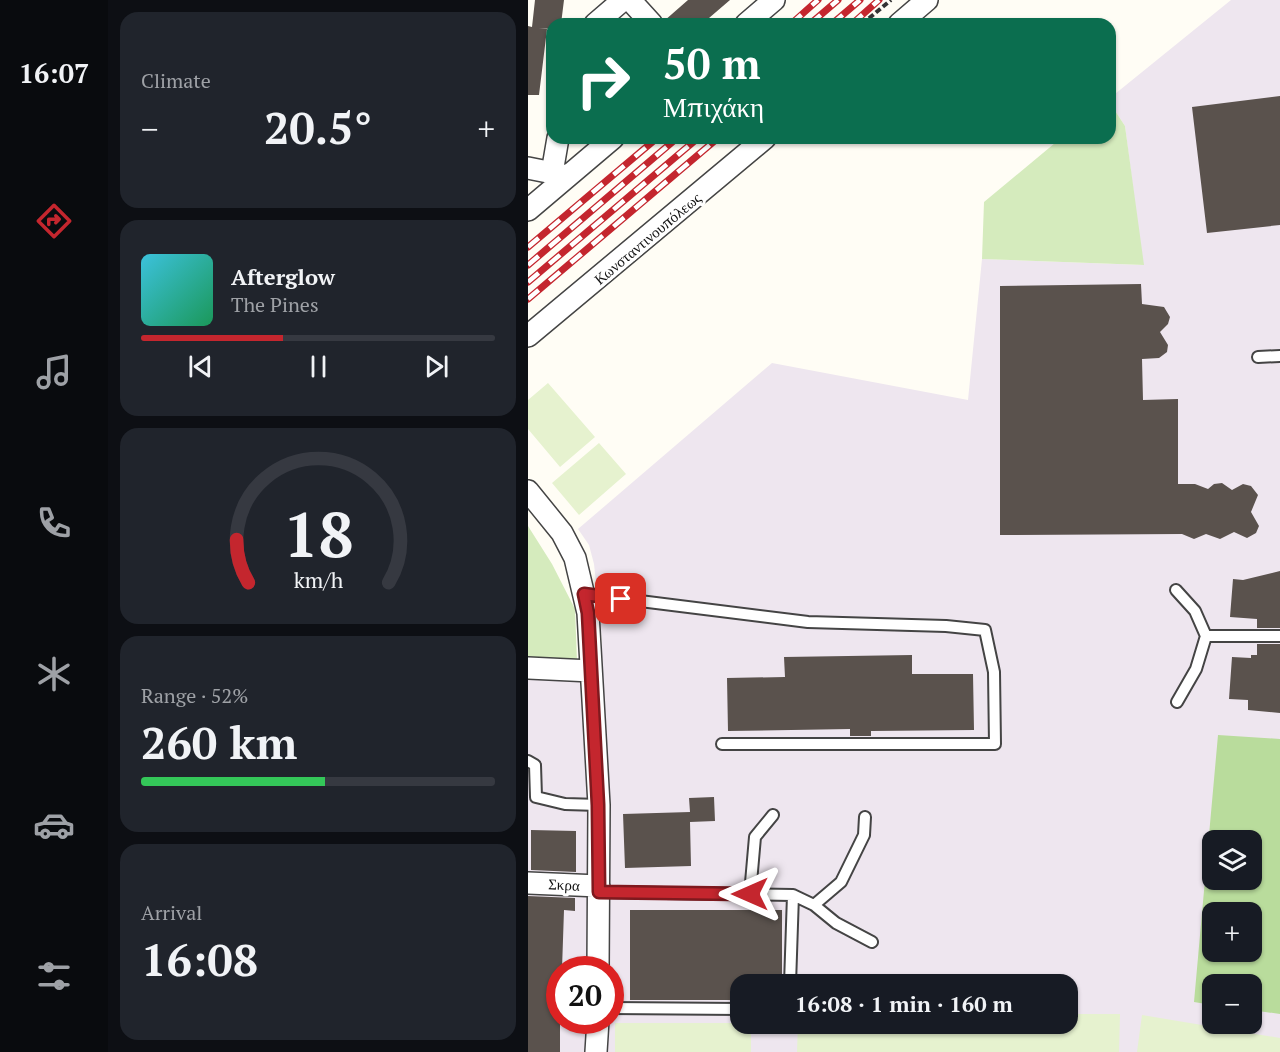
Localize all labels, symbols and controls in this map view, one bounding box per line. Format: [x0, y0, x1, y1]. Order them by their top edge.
text: 50 m [663, 35, 761, 91]
icon: right [564, 42, 642, 120]
text: 16:07 [19, 55, 89, 91]
text: Climate [141, 67, 211, 94]
text: Μπιχάκη [663, 89, 764, 125]
text: 20.5° [264, 97, 372, 157]
text: − [141, 107, 159, 150]
text: + [477, 107, 495, 150]
street label: Κωνσταντινουπόλεως [589, 187, 705, 289]
icon: directions [33, 200, 75, 242]
text: Afterglow [231, 262, 335, 291]
text: The Pines [231, 291, 319, 318]
icon: previous [184, 350, 217, 383]
icon: pause [302, 350, 335, 383]
icon: next [420, 350, 453, 383]
icon: music [33, 351, 75, 393]
text: 18 [283, 492, 353, 575]
icon: phone [33, 502, 75, 544]
text: km/h [293, 566, 343, 594]
pin [595, 573, 646, 624]
icon: arrive [604, 582, 637, 615]
icon: climate [33, 653, 75, 695]
text: Range · 52% [141, 682, 248, 709]
text: 260 km [141, 712, 297, 772]
icon: car [33, 804, 75, 846]
map controls [1202, 830, 1262, 1034]
button: layers [1202, 830, 1262, 890]
position arrow [718, 862, 782, 926]
street label: Σκρα [548, 873, 580, 895]
text: Arrival [141, 899, 202, 926]
button: + [1202, 902, 1262, 962]
text: 16:08 [141, 929, 258, 989]
icon: filters [33, 955, 75, 997]
speed limit sign: 20 [546, 956, 624, 1034]
button: − [1202, 974, 1262, 1034]
text: 16:08 · 1 min · 160 m [795, 989, 1013, 1018]

